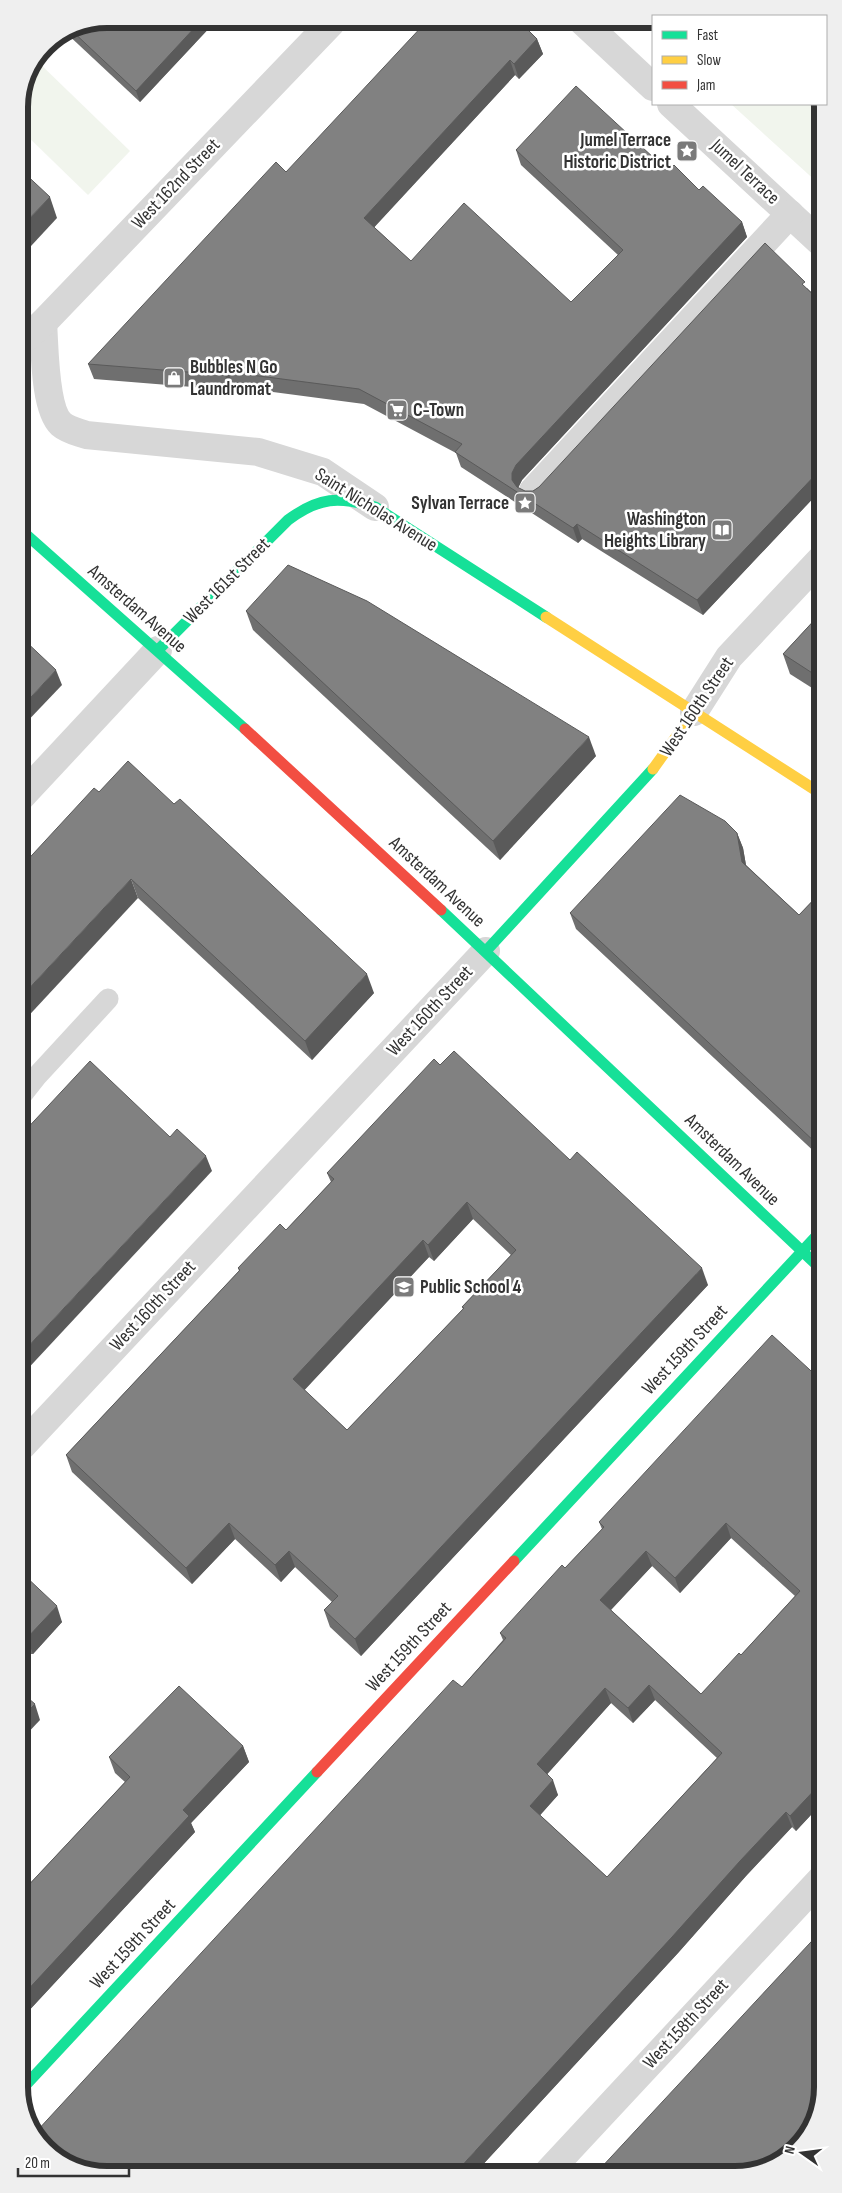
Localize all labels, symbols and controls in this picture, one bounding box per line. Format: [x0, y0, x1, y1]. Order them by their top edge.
legend [652, 15, 827, 105]
text: Fast [697, 26, 719, 45]
text: Slow [697, 51, 721, 70]
text: Jam [696, 76, 715, 95]
place label: Jumel Terrace Historic District [563, 129, 671, 174]
street label: West 162nd Street [127, 134, 225, 234]
street label: Jumel Terrace [705, 134, 784, 210]
place icon: Jumel Terrace Historic District [675, 139, 699, 163]
place label: Bubbles N Go Laundromat [190, 356, 277, 401]
shop icon: Bubbles N Go Laundromat [162, 366, 186, 390]
supermarket icon: C-Town [385, 398, 409, 422]
place label: C-Town [413, 399, 464, 422]
street label: Saint Nicholas Avenue [311, 463, 441, 557]
place icon: Sylvan Terrace [513, 491, 537, 515]
place label: Sylvan Terrace [411, 492, 509, 515]
place label: Washington Heights Library [604, 508, 706, 553]
library icon: Washington Heights Library [710, 518, 734, 542]
street label: West 161st Street [179, 533, 275, 629]
street label: Amsterdam Avenue [82, 559, 191, 658]
street label: West 160th Street [655, 652, 739, 761]
street label: Amsterdam Avenue [383, 831, 490, 932]
street label: West 160th Street [382, 961, 478, 1061]
street label: Amsterdam Avenue [679, 1108, 784, 1211]
street label: West 160th Street [105, 1256, 201, 1356]
school or university icon: Public School 4 [392, 1275, 416, 1299]
place label: Public School 4 [420, 1276, 522, 1299]
street label: West 159th Street [637, 1300, 733, 1400]
street label: West 159th Street [361, 1597, 457, 1697]
street label: West 159th Street [85, 1894, 181, 1994]
street label: West 158th Street [638, 1974, 734, 2074]
north arrow [777, 2128, 827, 2178]
text: N [781, 2144, 799, 2156]
scale bar [18, 2146, 129, 2178]
text: 20 m [25, 2154, 50, 2173]

